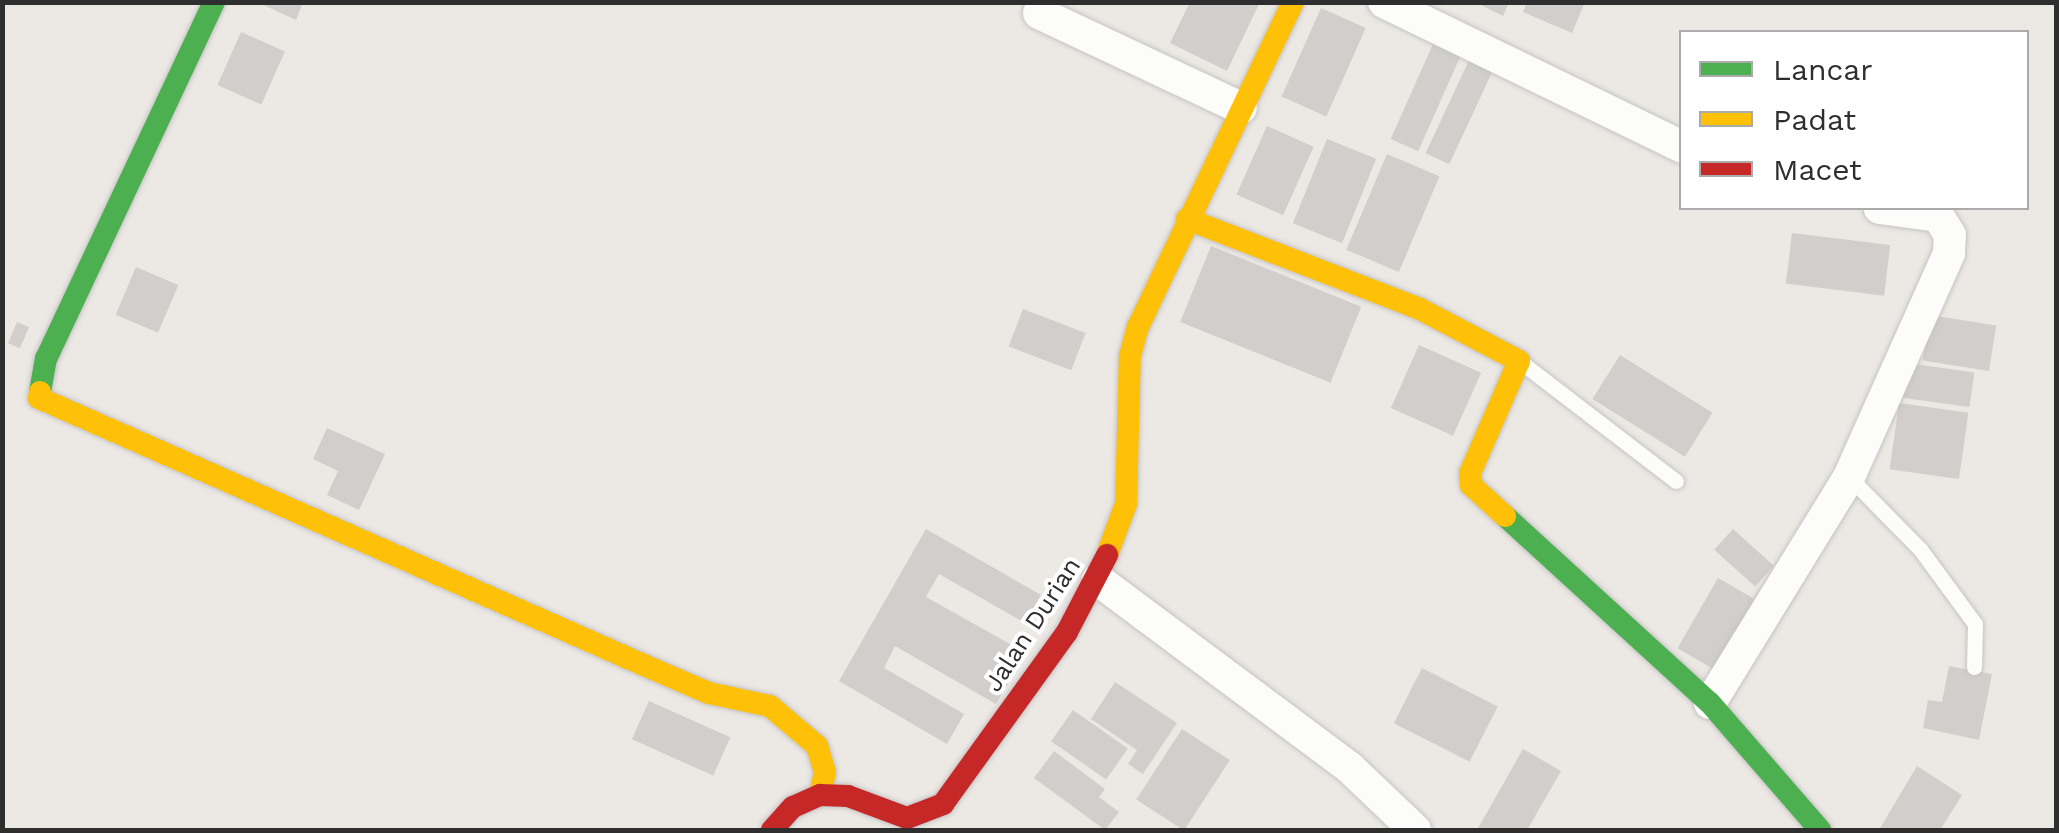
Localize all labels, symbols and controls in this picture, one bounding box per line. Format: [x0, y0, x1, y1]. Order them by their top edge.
legend [1679, 30, 2029, 210]
text: Lancar [1773, 52, 1873, 87]
text: Padat [1773, 102, 1856, 137]
text: Macet [1773, 152, 1862, 187]
street label: Jalan Durian [979, 552, 1087, 698]

